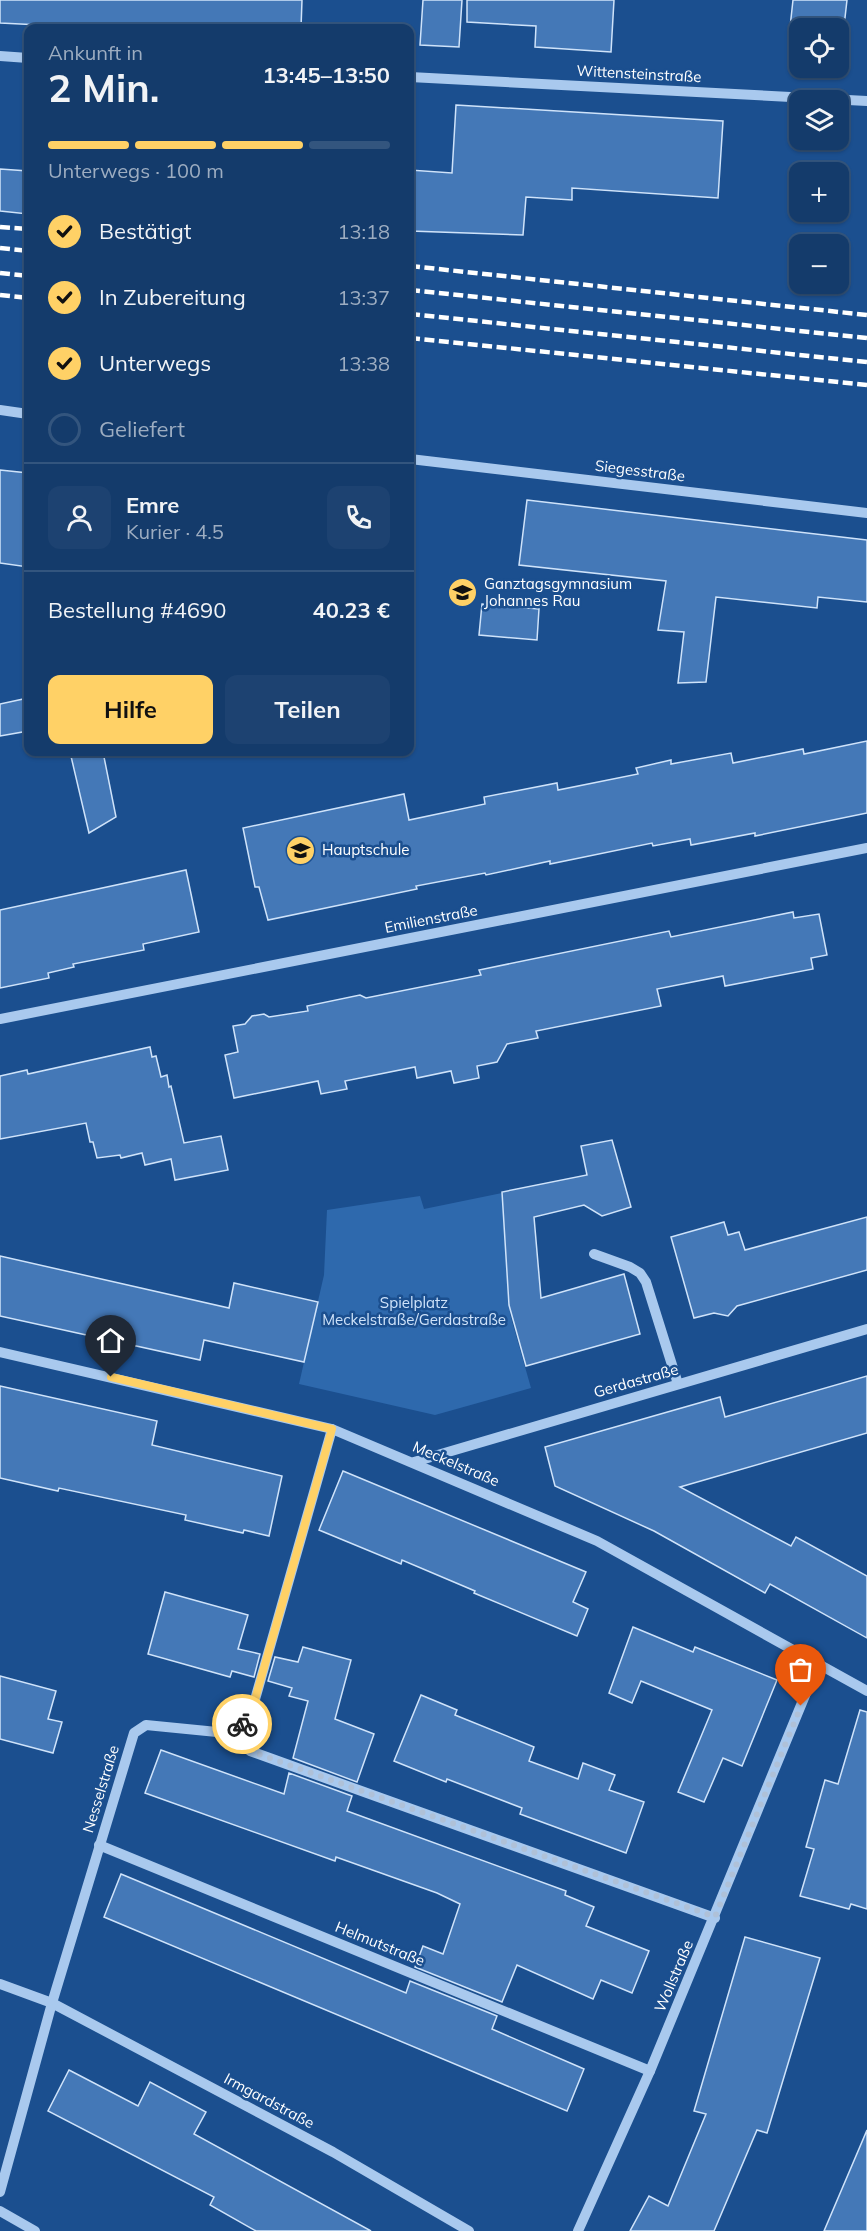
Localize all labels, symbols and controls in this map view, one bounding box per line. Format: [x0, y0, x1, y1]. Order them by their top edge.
map controls [789, 18, 849, 294]
button: locate [789, 18, 849, 78]
text: Ankunft in [48, 40, 143, 65]
text: 13:45–13:50 [262, 61, 390, 89]
street label: Wittensteinstraße [576, 61, 702, 86]
text: 2 Min. [48, 63, 159, 112]
button: layers [789, 90, 849, 150]
text: Unterwegs · 100 m [48, 158, 224, 183]
button: + [789, 162, 849, 222]
icon: check [48, 215, 81, 248]
text: Bestätigt [99, 217, 192, 245]
text: 13:18 [337, 219, 390, 244]
button: − [789, 234, 849, 294]
icon: check [48, 281, 81, 314]
text: In Zubereitung [99, 283, 246, 311]
text: 13:37 [337, 285, 390, 310]
icon: check [48, 347, 81, 380]
text: Unterwegs [99, 349, 211, 377]
text: 13:38 [337, 351, 390, 376]
text: Geliefert [99, 415, 185, 443]
street label: Siegesstraße [594, 456, 686, 485]
button: person [48, 486, 111, 549]
button: phone [327, 486, 390, 549]
text: Emre [126, 491, 179, 519]
text: Kurier · 4.5 [126, 519, 224, 544]
place label: Ganztagsgymnasium Johannes Rau [484, 574, 632, 610]
school or university icon: Ganztagsgymnasium Johannes Rau [447, 577, 479, 609]
text: Bestellung #4690 [48, 596, 226, 624]
text: 40.23 € [313, 596, 390, 624]
button: Hilfe [48, 675, 213, 744]
button: Teilen [225, 675, 390, 744]
school or university icon: Hauptschule [285, 834, 317, 866]
place label: Hauptschule [322, 840, 409, 859]
street label: Emilienstraße [383, 900, 479, 937]
park label: Spielplatz Meckelstraße/Gerdastraße [322, 1293, 506, 1329]
pin [85, 1315, 136, 1377]
icon: home [94, 1324, 127, 1357]
street label: Gerdastraße [591, 1359, 680, 1402]
street label: Meckelstraße [410, 1437, 502, 1490]
pin [775, 1644, 826, 1706]
icon: bag [784, 1653, 817, 1686]
courier [212, 1694, 272, 1754]
icon: bike [226, 1708, 259, 1741]
street label: Nesselstraße [78, 1743, 123, 1835]
street label: Helmutstraße [333, 1917, 428, 1970]
street label: Wollstraße [650, 1937, 697, 2015]
street label: Irmgardstraße [221, 2069, 318, 2132]

